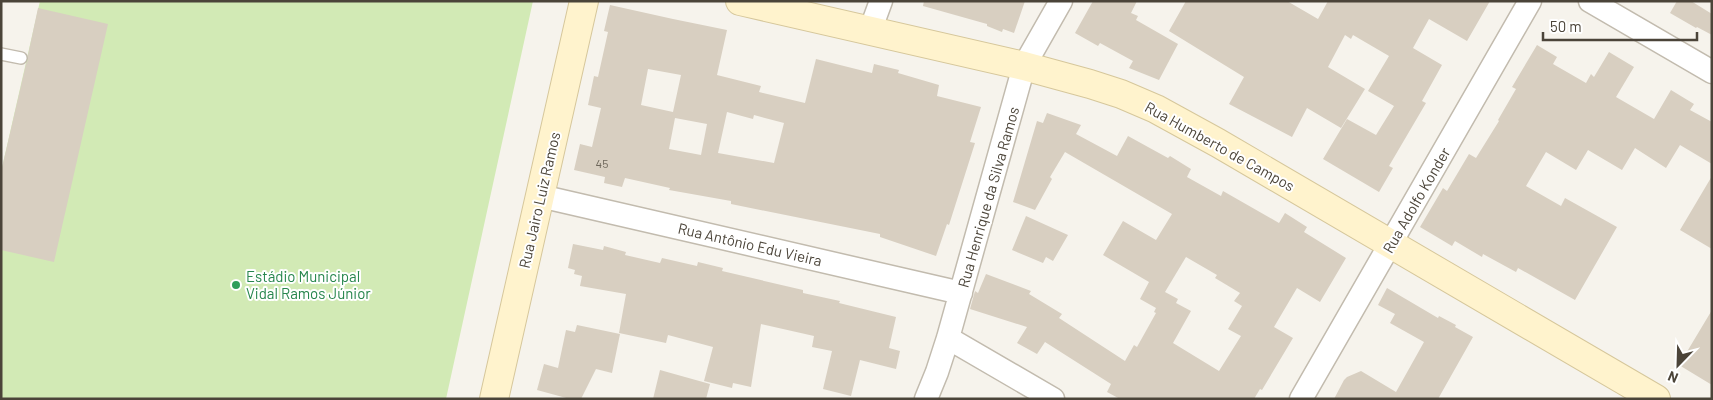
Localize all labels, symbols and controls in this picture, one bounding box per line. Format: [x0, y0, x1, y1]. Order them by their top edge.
scale bar [1543, 10, 1697, 42]
text: 50 m [1550, 17, 1582, 35]
street label: Rua Humberto de Campos [1142, 97, 1298, 195]
street label: Rua Henrique da Silva Ramos [954, 104, 1022, 290]
street label: Rua Jairo Luiz Ramos [515, 130, 563, 270]
street label: Rua Adolfo Konder [1378, 143, 1454, 256]
house number: 45 [596, 156, 608, 170]
street label: Rua Antônio Edu Vieira [676, 219, 824, 269]
place label: Estádio Municipal Vidal Ramos Júnior [246, 267, 371, 302]
marker: Estádio Municipal Vidal Ramos Júnior [230, 279, 242, 291]
north arrow [1653, 340, 1703, 390]
text: N [1665, 368, 1680, 387]

